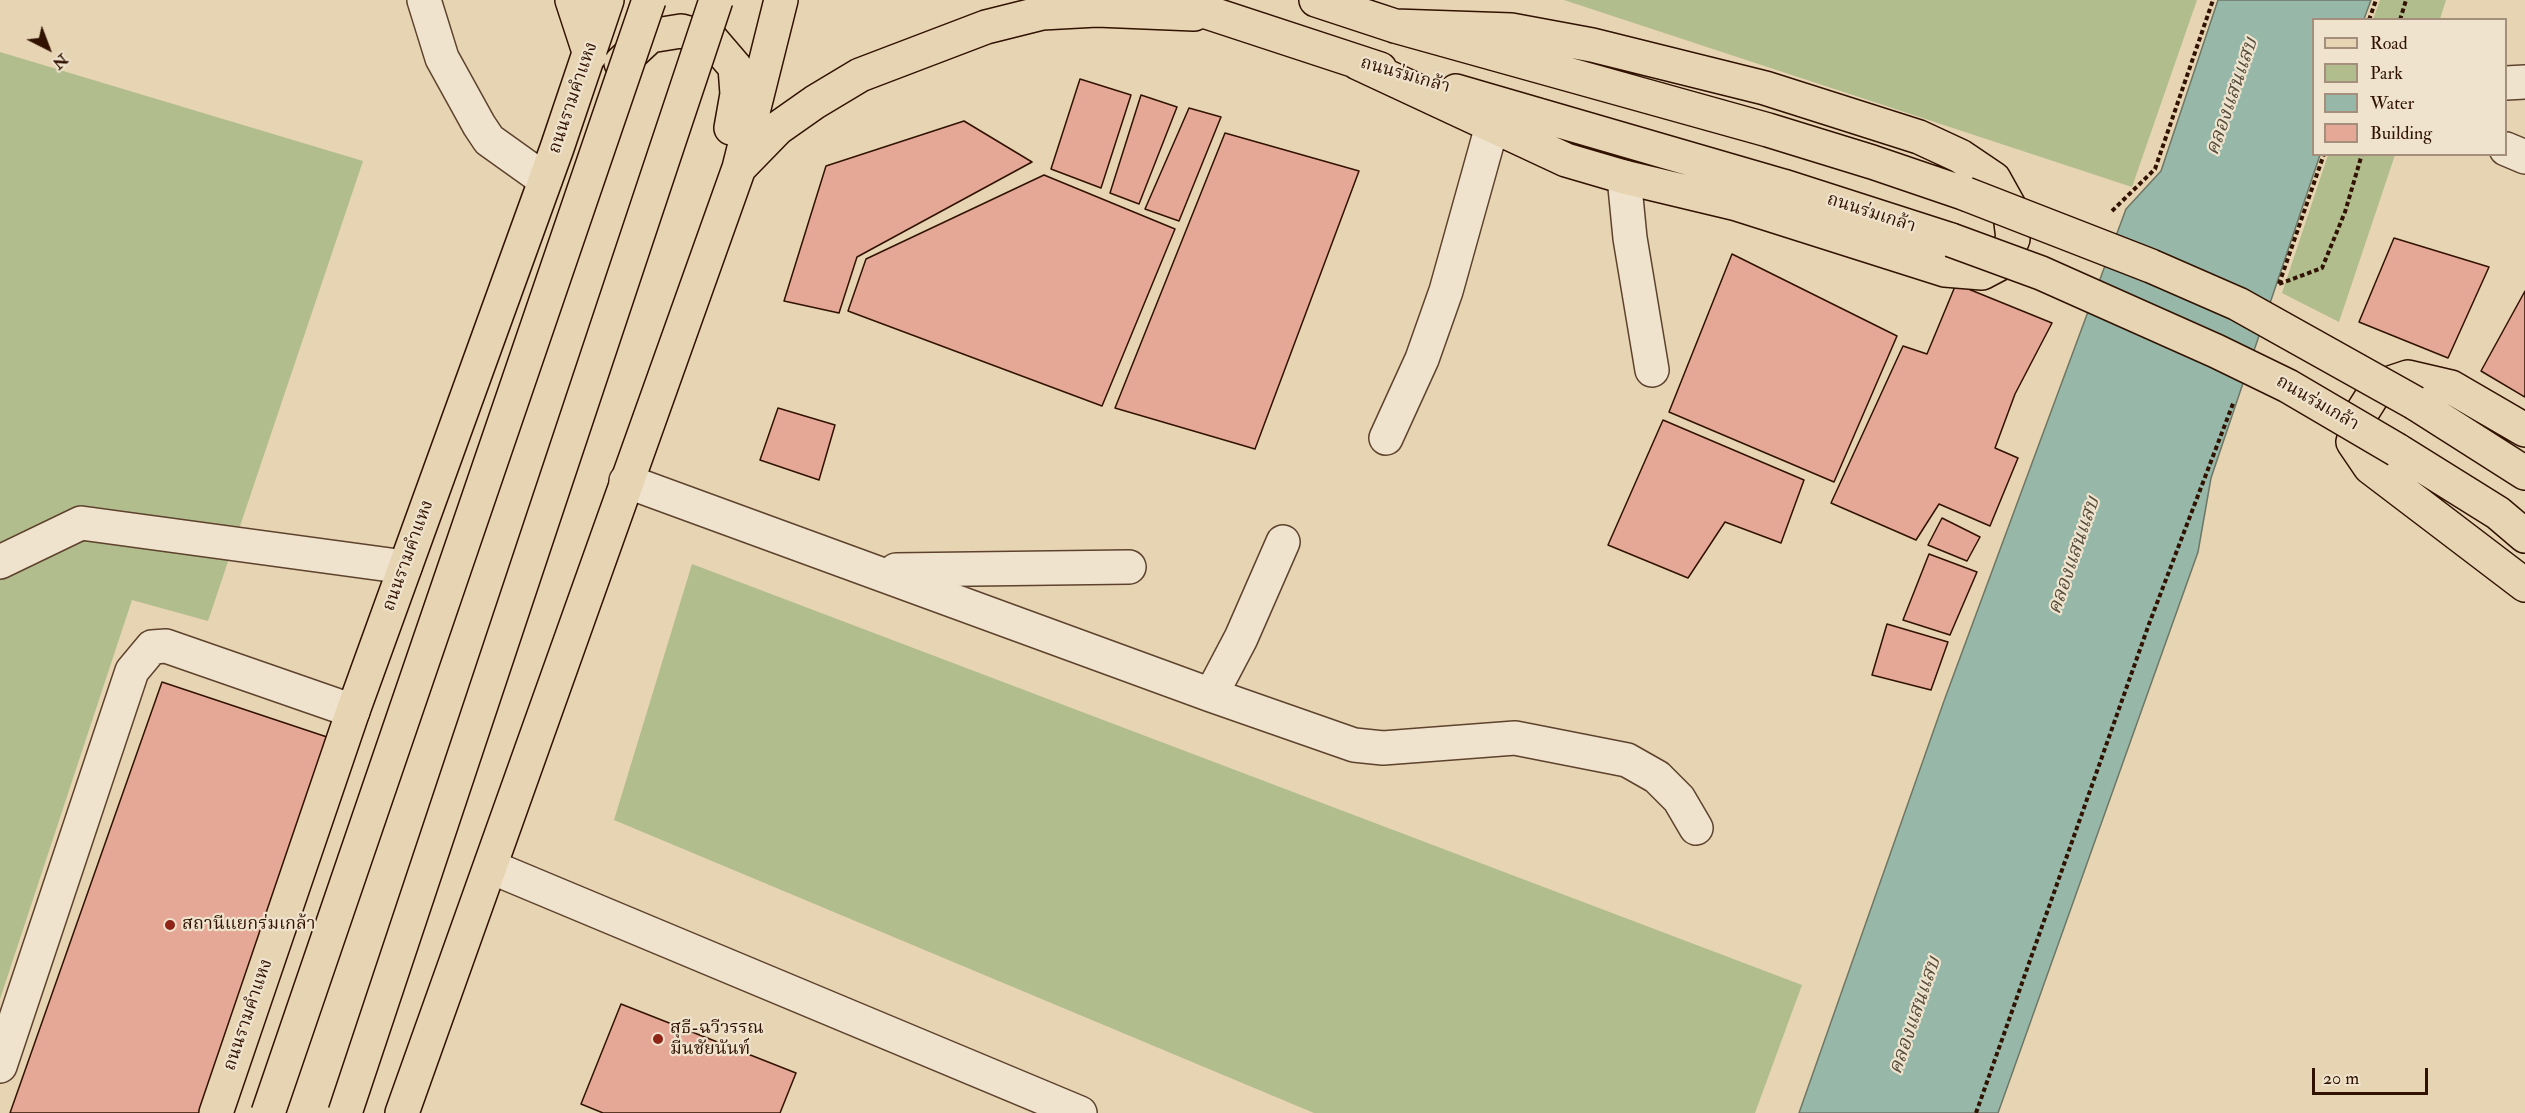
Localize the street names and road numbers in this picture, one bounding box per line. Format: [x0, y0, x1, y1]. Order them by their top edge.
street label: ถนนรามคำแหง [545, 39, 603, 157]
street label: ถนนร่มเกล้า [1358, 53, 1452, 99]
street label: ถนนร่มเกล้า [1824, 189, 1918, 239]
street label: ถนนร่มเกล้า [2272, 372, 2362, 436]
street label: ถนนรามคำแหง [379, 498, 439, 614]
street label: ถนนรามคำแหง [220, 956, 278, 1074]

